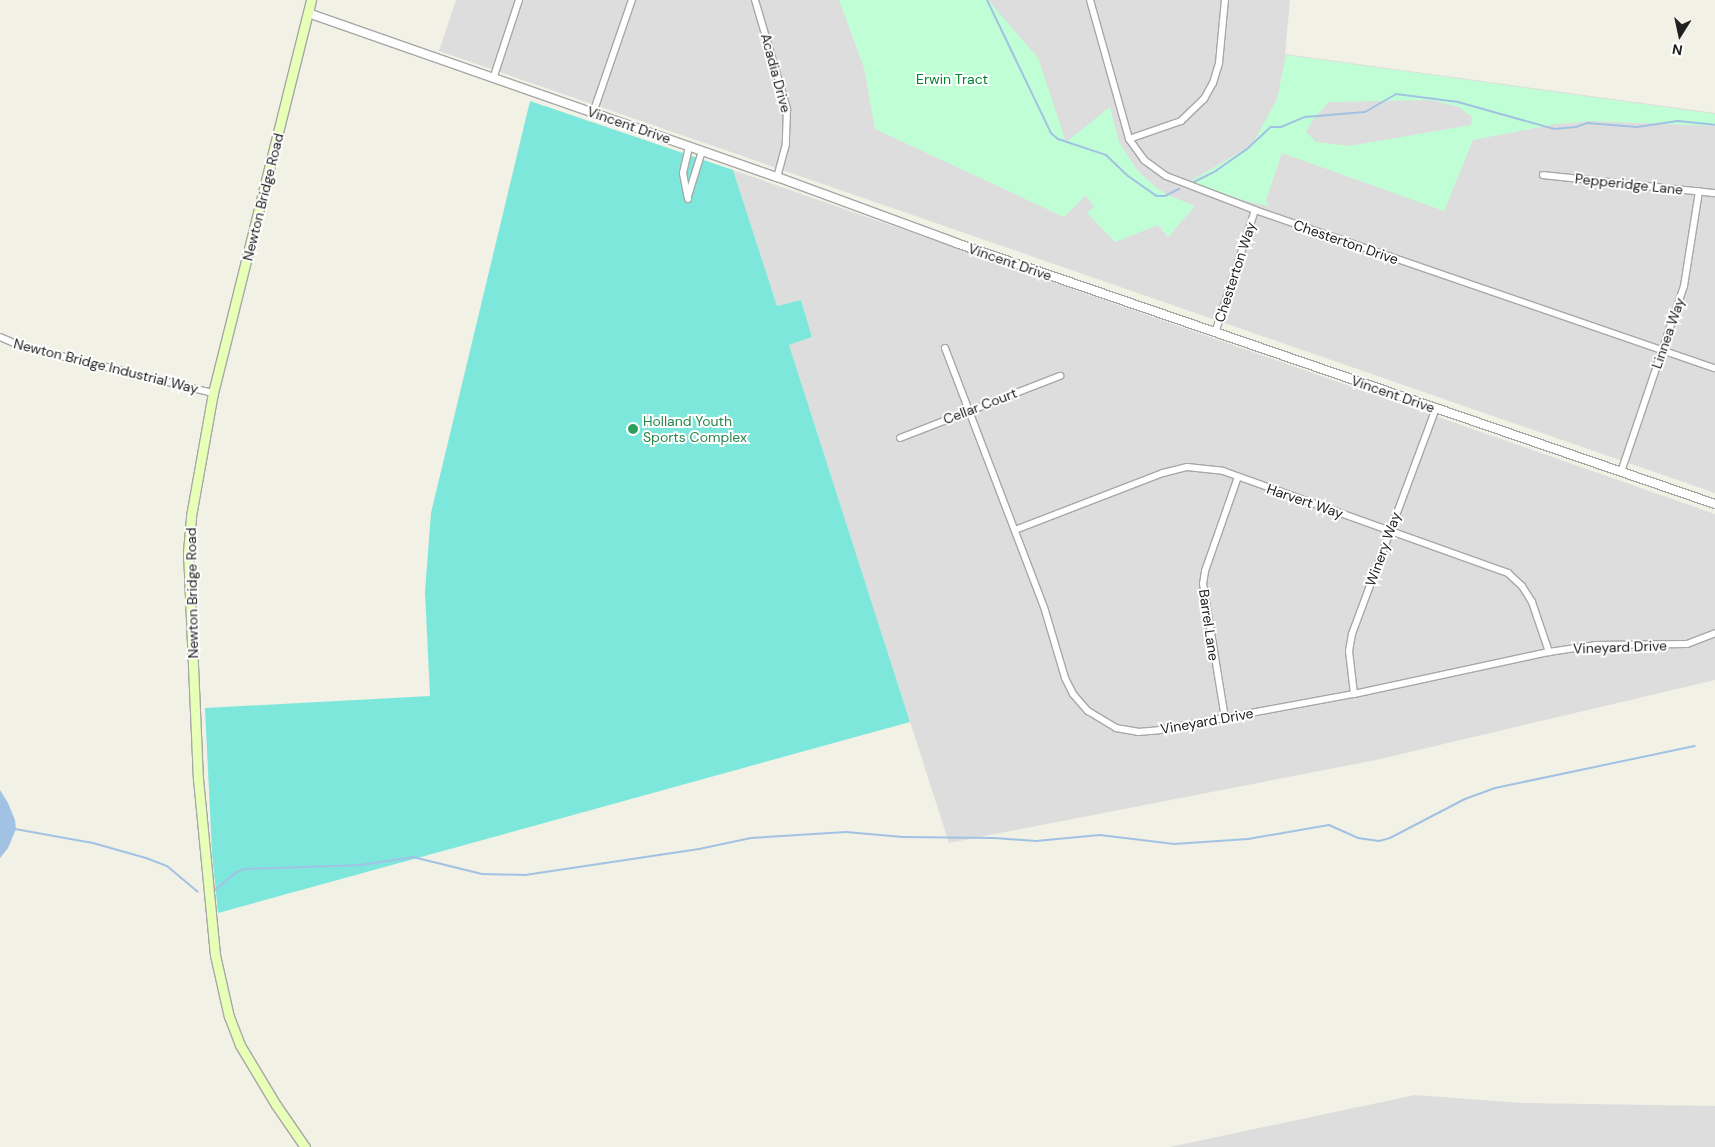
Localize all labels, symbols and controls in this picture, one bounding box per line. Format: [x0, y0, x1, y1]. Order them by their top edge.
north arrow [1655, 10, 1705, 60]
street label: Acadia Drive [757, 32, 795, 114]
text: N [1671, 40, 1684, 60]
park label: Erwin Tract [916, 71, 988, 87]
street label: Vincent Drive [585, 103, 673, 147]
street label: Newton Bridge Road [239, 131, 287, 263]
street label: Pepperidge Lane [1574, 170, 1684, 198]
street label: Chesterton Drive [1291, 216, 1401, 268]
street label: Chesterton Way [1211, 220, 1259, 324]
street label: Vincent Drive [966, 240, 1054, 284]
street label: Linnea Way [1648, 295, 1688, 371]
street label: Newton Bridge Industrial Way [12, 335, 200, 397]
street label: Vincent Drive [1349, 372, 1437, 416]
street label: Cellar Court [941, 384, 1019, 428]
place label: Holland Youth Sports Complex [643, 413, 747, 446]
marker: Holland Youth Sports Complex [627, 423, 639, 435]
street label: Harvert Way [1265, 480, 1345, 522]
street label: Winery Way [1362, 510, 1404, 588]
street label: Newton Bridge Road [182, 527, 202, 659]
street label: Barrel Lane [1196, 588, 1222, 662]
street label: Vineyard Drive [1573, 637, 1667, 657]
street label: Vineyard Drive [1159, 705, 1255, 737]

